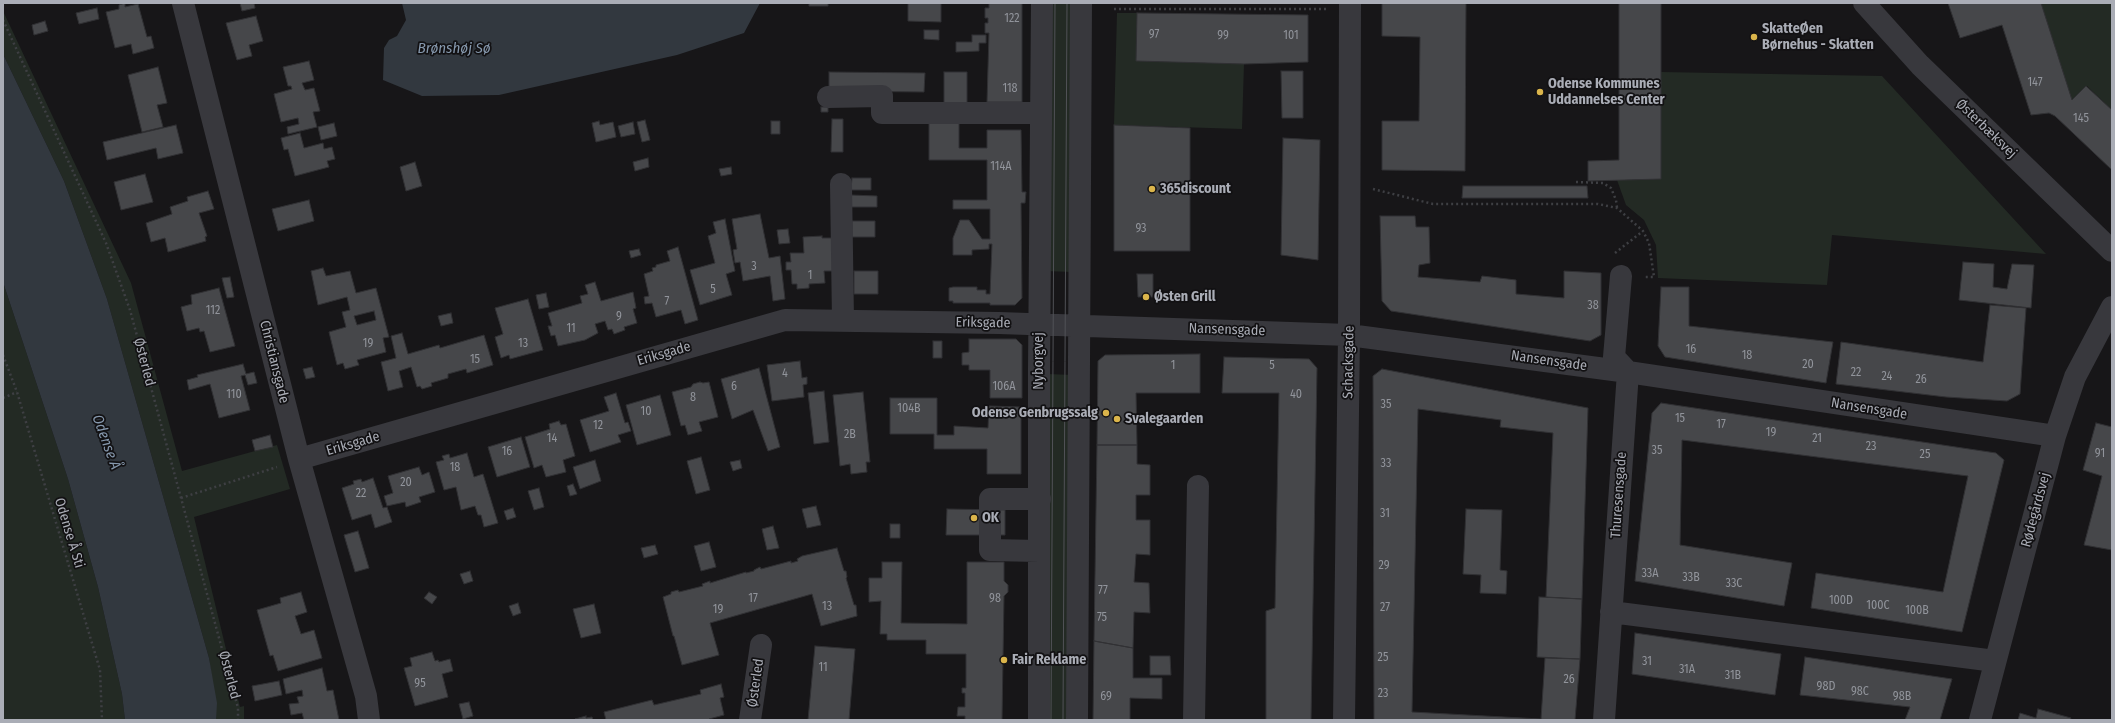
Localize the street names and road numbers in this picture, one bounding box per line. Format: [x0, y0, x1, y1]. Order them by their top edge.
street label: Østerbæksvej [1952, 96, 2020, 162]
street label: Eriksgade [955, 314, 1011, 332]
street label: Christiansgade [256, 319, 292, 405]
street label: Nansensgade [1188, 320, 1266, 340]
street label: Schacksgade [1340, 325, 1358, 399]
street label: Nyborgvej [1031, 332, 1047, 390]
street label: Østerled [130, 336, 158, 388]
street label: Eriksgade [635, 338, 693, 370]
street label: Nansensgade [1510, 347, 1588, 375]
street label: Nansensgade [1830, 395, 1908, 423]
street label: Eriksgade [324, 428, 382, 460]
street label: Thuresensgade [1608, 451, 1630, 539]
street label: Rødegårdsvej [2018, 471, 2054, 549]
street label: Odense Å Sti [50, 496, 88, 570]
street label: Østerled [215, 649, 243, 701]
street label: Østerled [744, 658, 768, 708]

